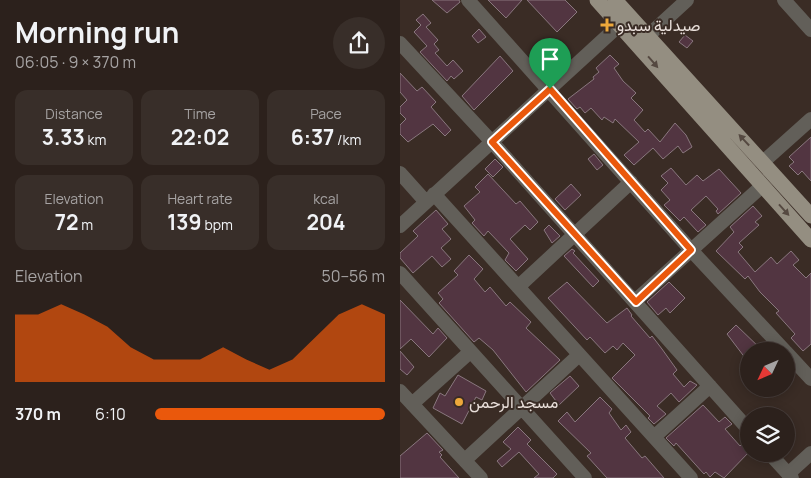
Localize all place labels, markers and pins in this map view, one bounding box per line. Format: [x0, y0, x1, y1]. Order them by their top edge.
place label: صيدلية سبدو [617, 14, 700, 36]
marker: صيدلية سبدو [601, 19, 613, 31]
pin [529, 38, 571, 89]
place label: مسجد الرحمن [469, 391, 558, 413]
marker: مسجد الرحمن [453, 396, 465, 408]

